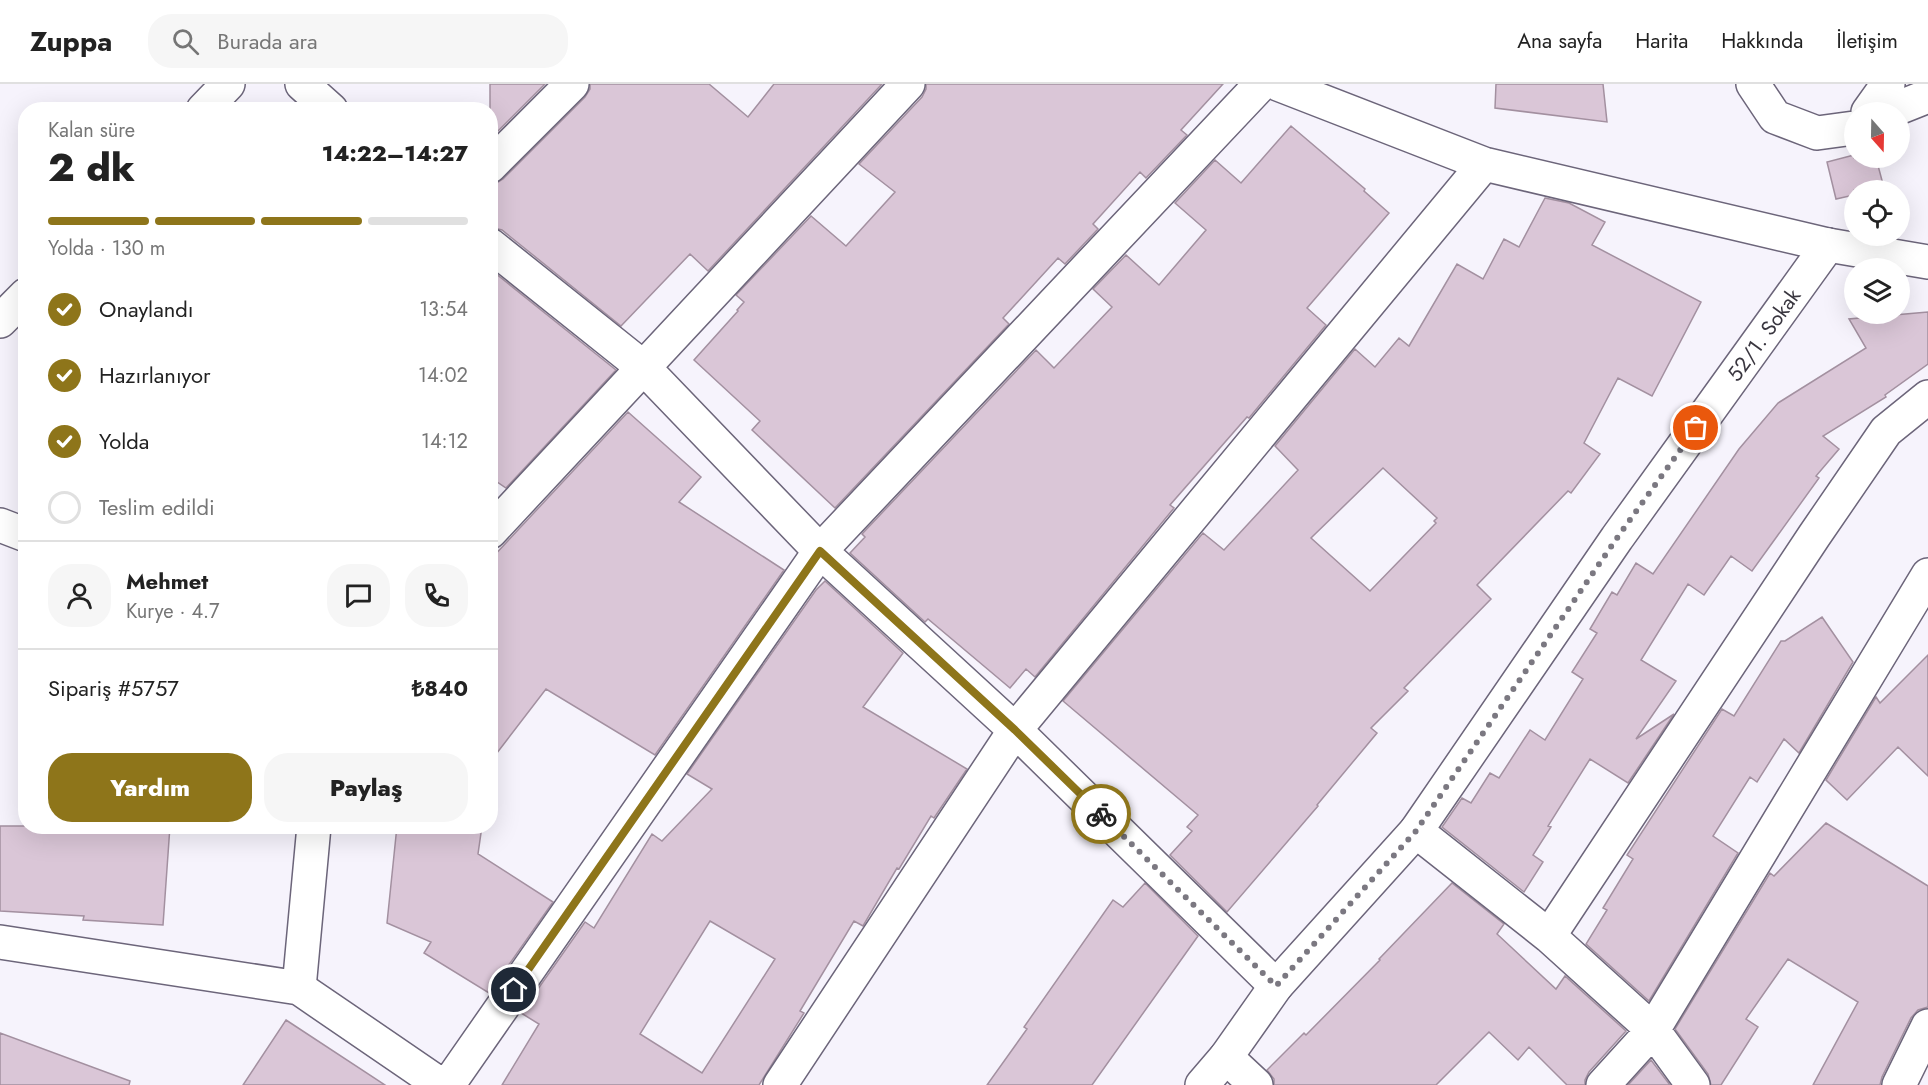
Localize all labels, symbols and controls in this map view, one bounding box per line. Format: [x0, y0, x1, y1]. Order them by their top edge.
search box [148, 14, 568, 68]
text: Zuppa [30, 21, 112, 62]
icon: search [169, 25, 202, 58]
text: Burada ara [217, 25, 318, 57]
text: Ana sayfa [1517, 26, 1602, 56]
text: Harita [1635, 26, 1688, 56]
text: Hakkında [1721, 26, 1803, 56]
text: İletişim [1836, 26, 1898, 56]
north arrow [1844, 102, 1910, 168]
map controls [1844, 102, 1910, 324]
text: Kalan süre [48, 116, 135, 145]
text: 14:22–14:27 [322, 137, 468, 169]
text: 2 dk [48, 139, 135, 196]
button: locate [1844, 180, 1910, 246]
text: Yolda · 130 m [48, 234, 165, 263]
button: layers [1844, 258, 1910, 324]
street label: 52/1. Sokak [1720, 282, 1808, 388]
icon: check [48, 293, 81, 326]
text: Onaylandı [99, 293, 194, 325]
text: 13:54 [419, 295, 468, 324]
icon: check [48, 359, 81, 392]
text: Hazırlanıyor [99, 359, 211, 391]
text: 14:02 [418, 361, 468, 390]
pin [1670, 402, 1721, 453]
icon: bag [1679, 411, 1712, 444]
icon: check [48, 425, 81, 458]
text: Yolda [99, 425, 149, 457]
text: 14:12 [421, 427, 468, 456]
text: Teslim edildi [99, 491, 215, 523]
button: person [48, 564, 111, 627]
button: chat [327, 564, 390, 627]
button: phone [405, 564, 468, 627]
text: Mehmet [126, 565, 208, 597]
text: Kurye · 4.7 [126, 597, 220, 626]
text: Sipariş #5757 [48, 672, 179, 704]
text: ₺840 [412, 672, 468, 704]
button: Yardım [48, 753, 252, 822]
button: Paylaş [264, 753, 468, 822]
courier [1071, 784, 1131, 844]
icon: bike [1085, 798, 1118, 831]
pin [488, 964, 539, 1015]
icon: home [497, 973, 530, 1006]

